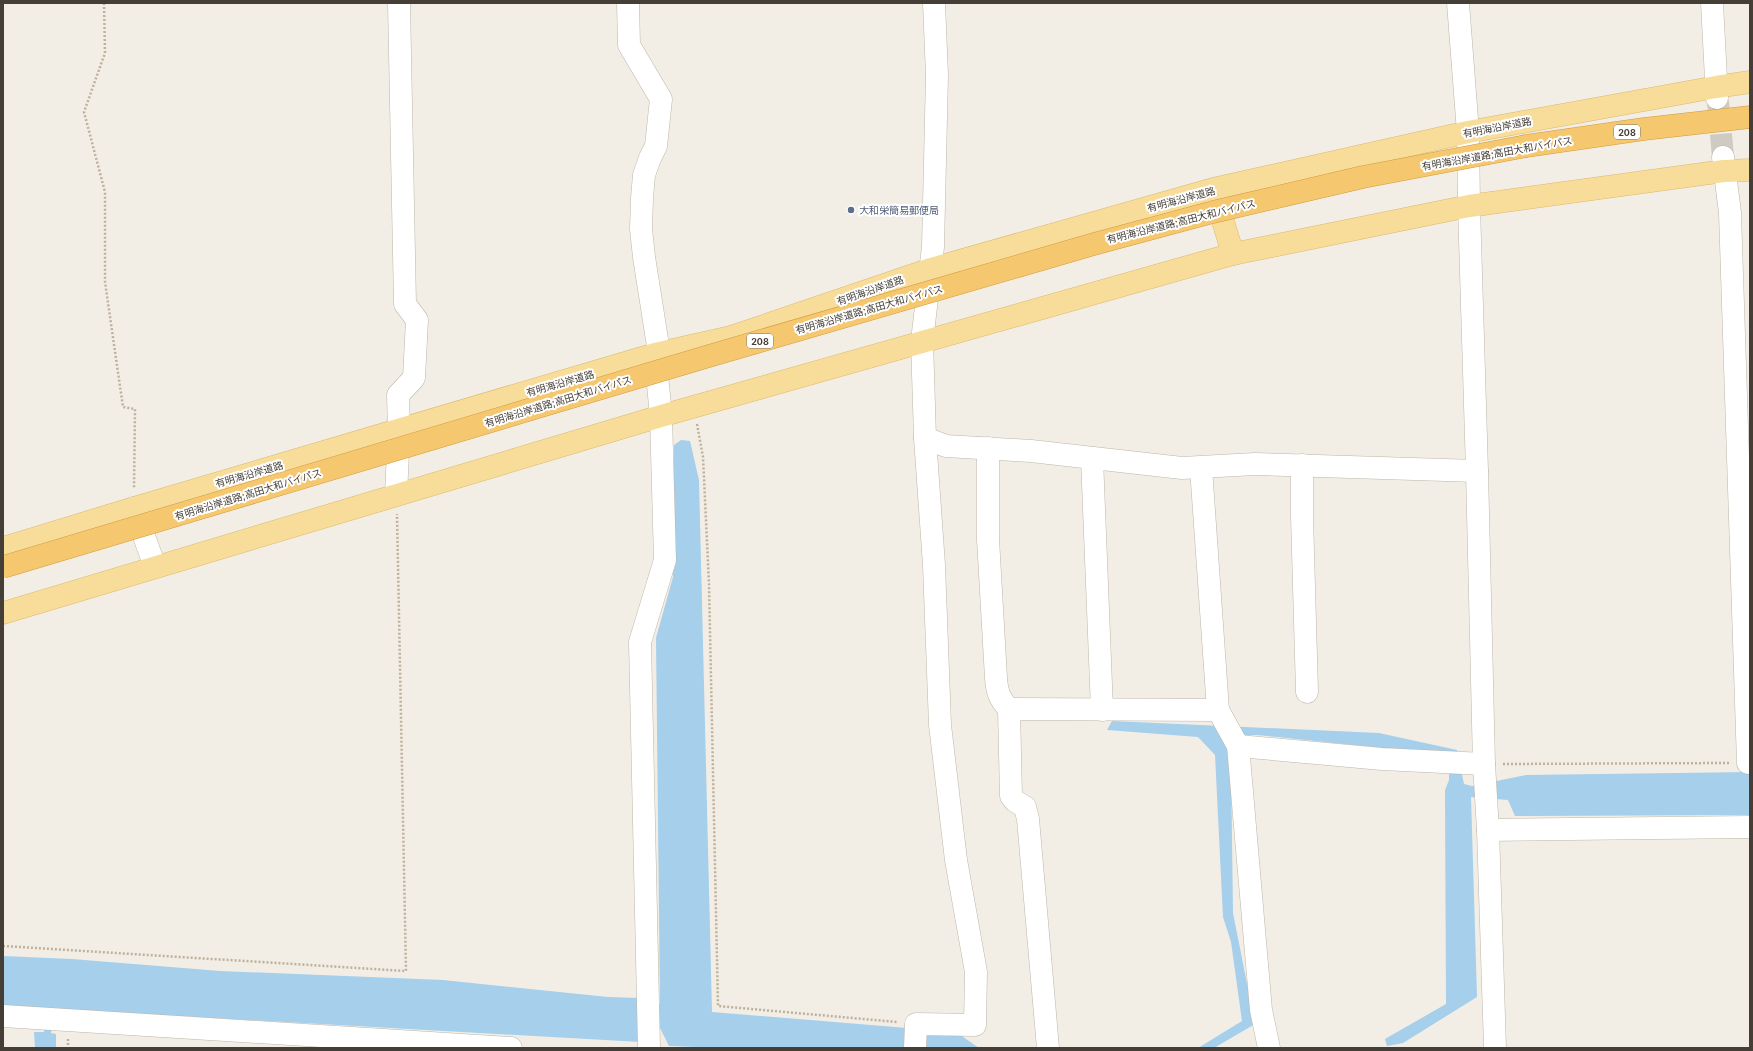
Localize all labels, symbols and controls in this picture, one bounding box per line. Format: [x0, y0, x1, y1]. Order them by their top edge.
street label: 有明海沿岸道路 [1461, 114, 1533, 140]
road number: 208 [1614, 125, 1640, 139]
street label: 有明海沿岸道路;高田大和バイパス [1421, 134, 1573, 172]
street label: 有明海沿岸道路 [1146, 184, 1216, 214]
street label: 有明海沿岸道路;高田大和バイパス [1105, 197, 1257, 245]
place label: 大和栄簡易郵便局 [859, 204, 939, 216]
marker: 大和栄簡易郵便局 [846, 205, 856, 215]
street label: 有明海沿岸道路 [835, 273, 905, 307]
street label: 有明海沿岸道路;高田大和バイパス [794, 282, 944, 336]
road number: 208 [747, 334, 773, 348]
street label: 有明海沿岸道路 [525, 368, 595, 398]
street label: 有明海沿岸道路;高田大和バイパス [483, 373, 633, 429]
street label: 有明海沿岸道路 [214, 459, 284, 489]
street label: 有明海沿岸道路;高田大和バイパス [173, 466, 323, 522]

